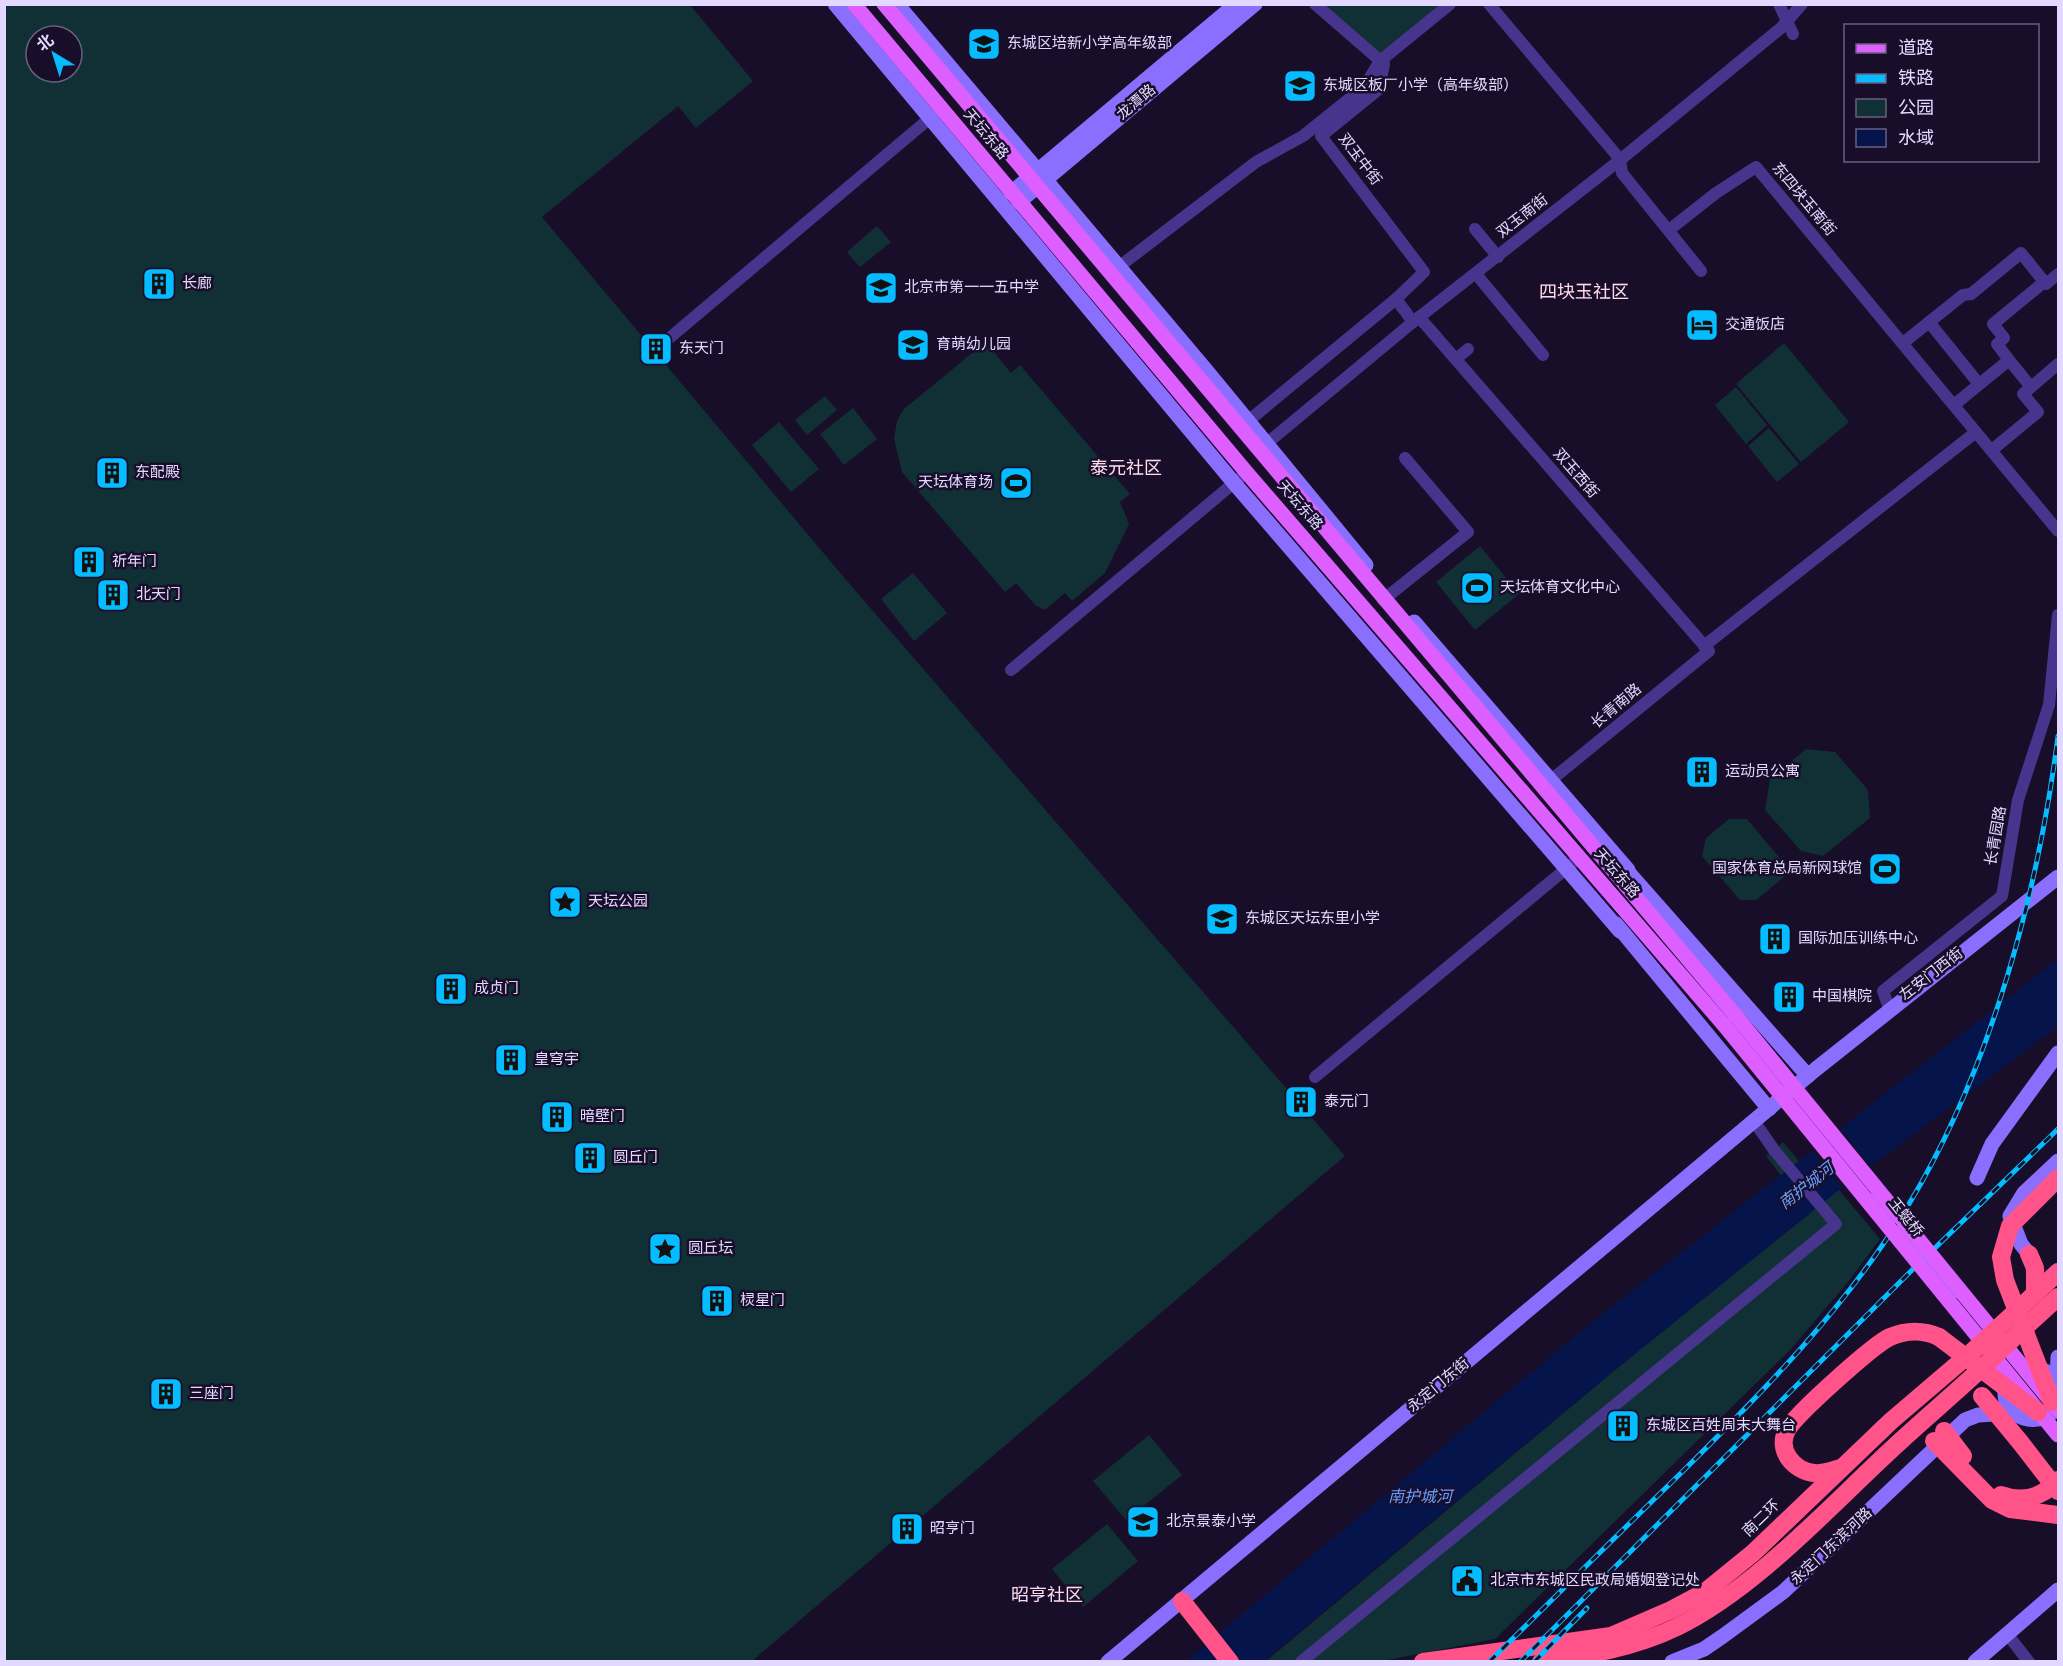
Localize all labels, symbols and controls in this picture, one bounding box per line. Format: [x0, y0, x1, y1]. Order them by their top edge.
north arrow [24, 24, 84, 84]
legend [1844, 24, 2039, 162]
school or university icon: 东城区培新小学高年级部 [966, 26, 1002, 62]
text: 北 [34, 31, 58, 57]
place label: 东城区培新小学高年级部 [1007, 34, 1172, 54]
text: 道路 [1898, 38, 1934, 61]
school or university icon: 东城区板厂小学（高年级部） [1282, 68, 1318, 104]
text: 铁路 [1898, 68, 1934, 91]
place label: 东城区板厂小学（高年级部） [1323, 77, 1518, 96]
street label: 龙潭路 [1113, 80, 1160, 125]
text: 公园 [1898, 98, 1934, 121]
street label: 天坛东路 [958, 106, 1012, 164]
text: 水域 [1898, 128, 1934, 151]
street label: 双玉中街 [1333, 130, 1385, 190]
street label: 东四块玉南街 [1767, 159, 1839, 241]
street label: 双玉南街 [1494, 191, 1552, 243]
building icon: 长廊 [141, 266, 177, 302]
school or university icon: 北京市第一一五中学 [863, 270, 899, 306]
place label: 长廊 [182, 275, 212, 294]
place label: 北京市第一一五中学 [904, 278, 1039, 298]
district label: 四块玉社区 [1539, 282, 1629, 305]
hotel icon: 交通饭店 [1684, 307, 1720, 343]
place label: 交通饭店 [1725, 316, 1785, 335]
school or university icon: 育萌幼儿园 [895, 327, 931, 363]
building icon: 东天门 [638, 331, 674, 367]
place label: 育萌幼儿园 [936, 336, 1011, 355]
place label: 东天门 [679, 340, 724, 359]
street label: 双玉西街 [1548, 445, 1602, 503]
building icon: 东配殿 [94, 455, 130, 491]
district label: 泰元社区 [1090, 458, 1162, 481]
place label: 东配殿 [135, 464, 180, 483]
sports icon: 天坛体育场 [998, 465, 1034, 501]
place label: 天坛体育场 [918, 474, 993, 493]
street label: 天坛东路 [1272, 477, 1326, 535]
building icon: 祈年门 [71, 544, 107, 580]
place label: 祈年门 [112, 553, 157, 572]
sports icon: 天坛体育文化中心 [1459, 570, 1495, 606]
building icon: 北天门 [95, 577, 131, 613]
place label: 天坛体育文化中心 [1500, 578, 1620, 598]
place label: 北天门 [136, 585, 181, 605]
street label: 长青南路 [1588, 680, 1646, 734]
building icon: 运动员公寓 [1684, 754, 1720, 790]
place label: 运动员公寓 [1725, 763, 1800, 782]
street label: 长青园路 [1982, 805, 2012, 867]
street label: 天坛东路 [1589, 845, 1643, 903]
sports icon: 国家体育总局新网球馆 [1867, 851, 1903, 887]
place label: 国家体育总局新网球馆 [1712, 860, 1862, 879]
place icon: 天坛公园 [547, 884, 583, 920]
place label: 天坛公园 [588, 893, 648, 912]
school or university icon: 东城区天坛东里小学 [1204, 901, 1240, 937]
place label: 东城区天坛东里小学 [1245, 910, 1380, 929]
building icon: 国际加压训练中心 [1757, 921, 1793, 957]
place label: 国际加压训练中心 [1798, 930, 1918, 949]
street label: 左安门西街 [1897, 944, 1967, 1006]
building icon: 成贞门 [433, 971, 469, 1007]
building icon: 中国棋院 [1771, 979, 1807, 1015]
place label: 成贞门 [474, 980, 519, 999]
place label: 中国棋院 [1812, 988, 1872, 1007]
building icon: 皇穹宇 [493, 1042, 529, 1078]
place label: 皇穹宇 [534, 1051, 579, 1070]
building icon: 泰元门 [1283, 1084, 1319, 1120]
place label: 泰元门 [1324, 1093, 1369, 1112]
building icon: 暗壁门 [539, 1099, 575, 1135]
place label: 暗壁门 [580, 1108, 625, 1127]
building icon: 圆丘门 [572, 1140, 608, 1176]
place label: 圆丘门 [613, 1149, 658, 1168]
water label: 南护城河 [1776, 1158, 1841, 1215]
street label: 玉蜓桥 [1883, 1195, 1927, 1241]
place icon: 圆丘坛 [647, 1231, 683, 1267]
place label: 圆丘坛 [688, 1240, 733, 1259]
building icon: 棂星门 [699, 1283, 735, 1319]
place label: 棂星门 [740, 1292, 785, 1311]
street label: 永定门东街 [1404, 1355, 1474, 1417]
building icon: 三座门 [148, 1376, 184, 1412]
place label: 三座门 [189, 1385, 234, 1404]
building icon: 东城区百姓周末大舞台 [1605, 1408, 1641, 1444]
place label: 东城区百姓周末大舞台 [1646, 1416, 1796, 1436]
water label: 南护城河 [1388, 1488, 1455, 1508]
street label: 南二环 [1739, 1497, 1785, 1541]
school or university icon: 北京景泰小学 [1125, 1504, 1161, 1540]
street label: 永定门东滨河路 [1787, 1504, 1877, 1590]
building icon: 昭亨门 [889, 1511, 925, 1547]
place label: 北京景泰小学 [1166, 1512, 1256, 1532]
place label: 昭亨门 [930, 1520, 975, 1539]
public building icon: 北京市东城区民政局婚姻登记处 [1449, 1563, 1485, 1599]
place label: 北京市东城区民政局婚姻登记处 [1490, 1571, 1700, 1591]
district label: 昭亨社区 [1011, 1585, 1083, 1608]

